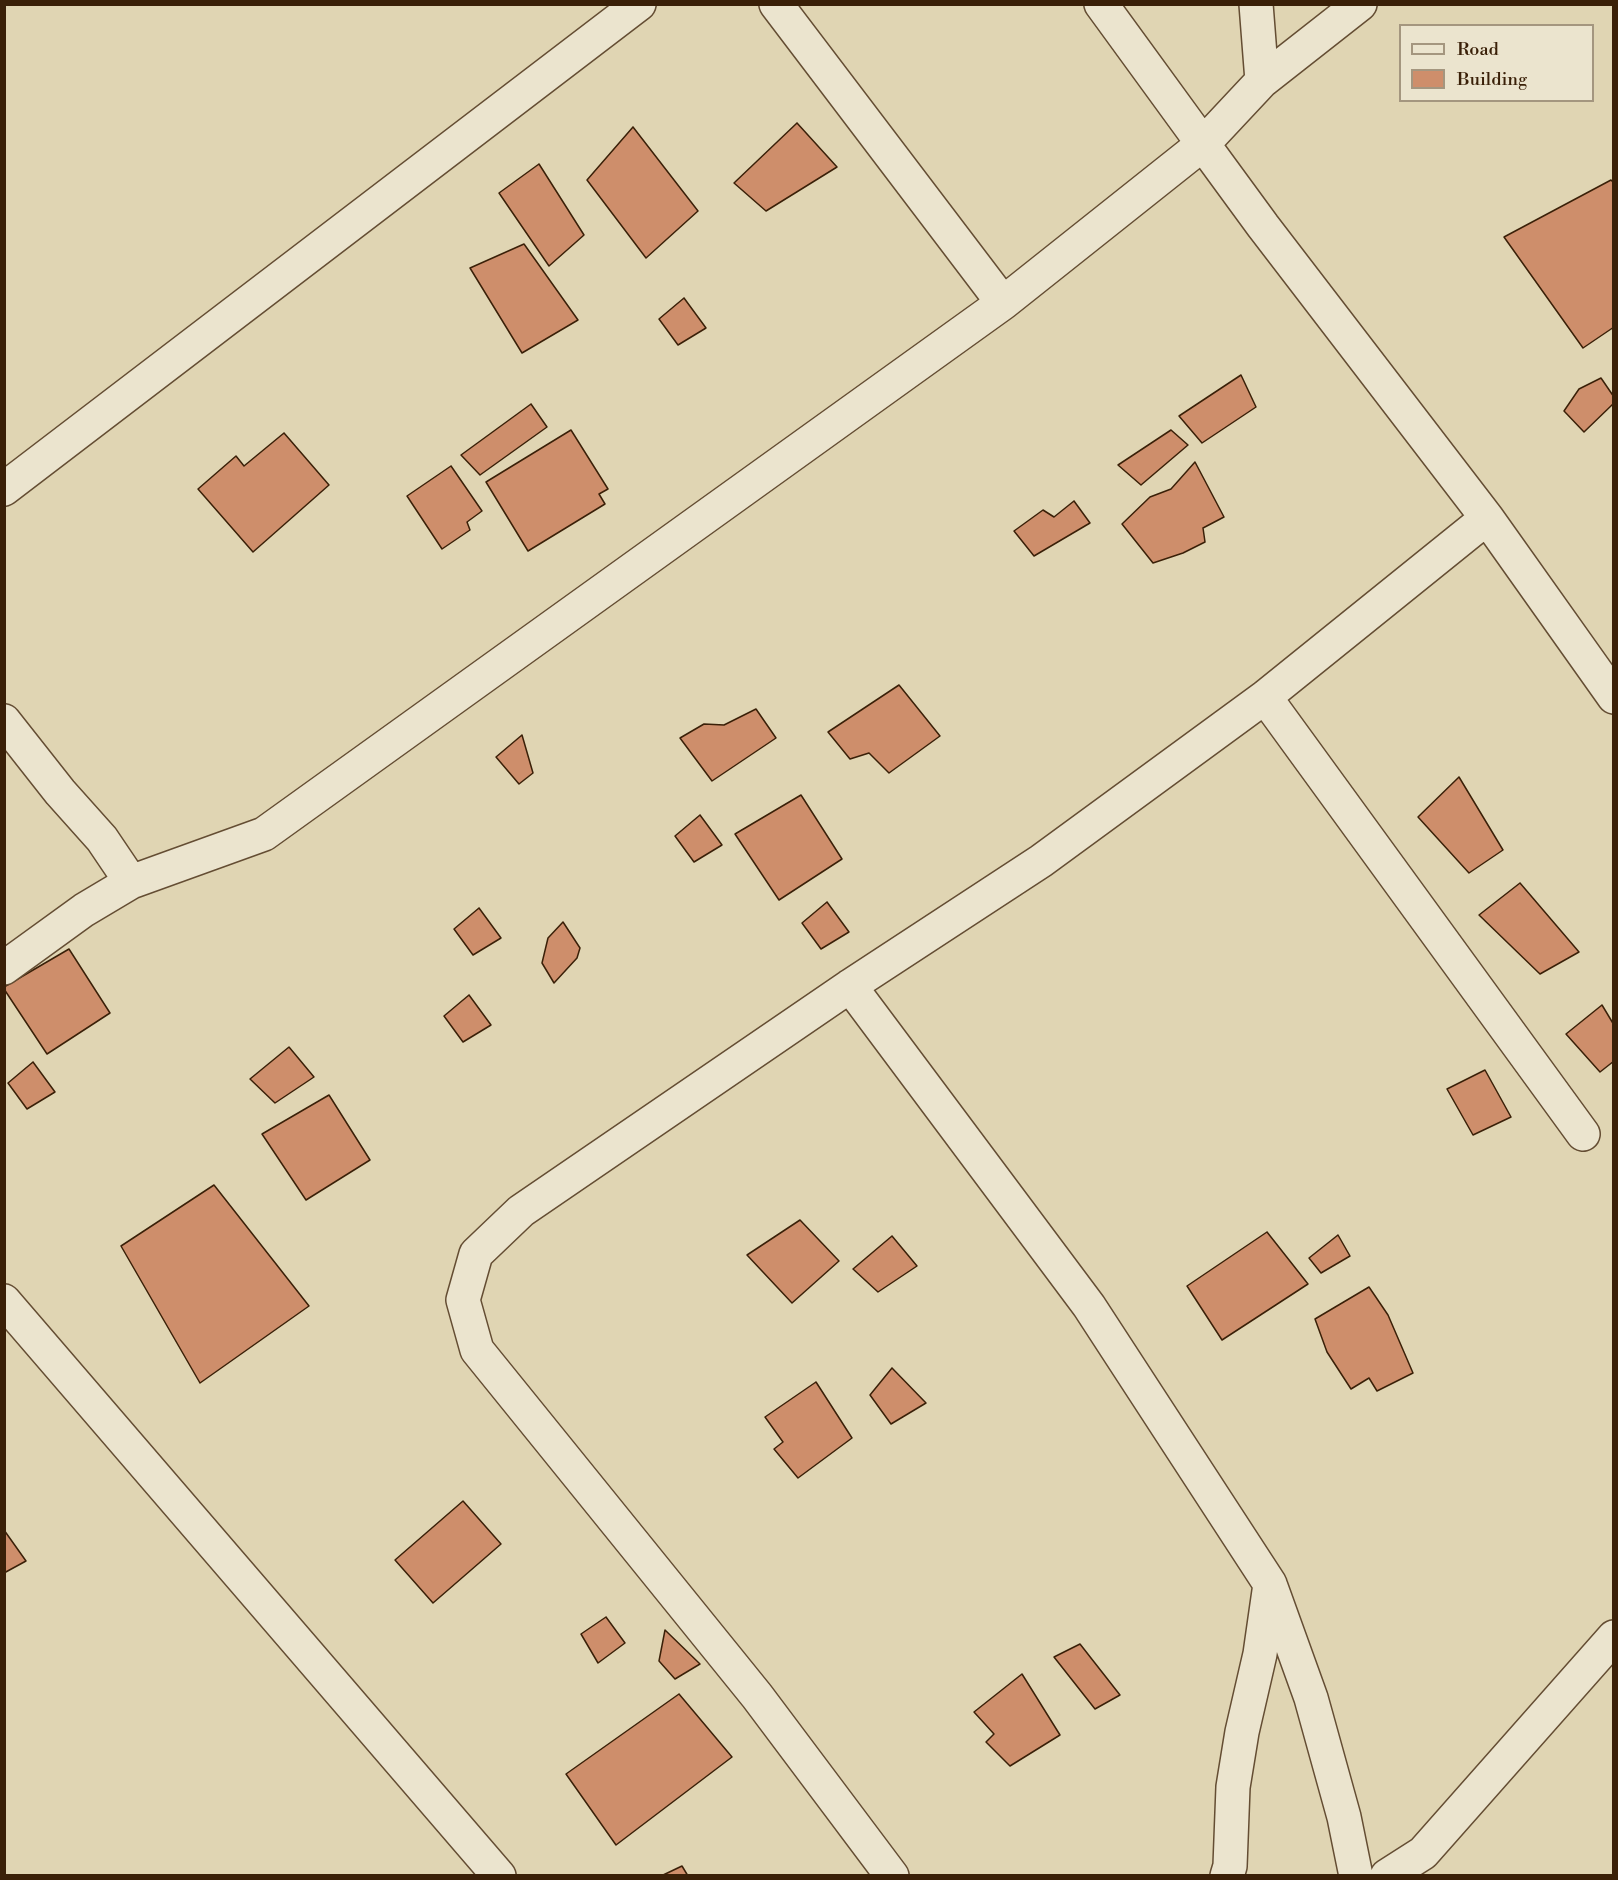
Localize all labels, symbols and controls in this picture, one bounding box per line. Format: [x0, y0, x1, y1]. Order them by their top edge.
legend [1399, 24, 1594, 102]
text: Road [1457, 38, 1499, 61]
text: Building [1457, 68, 1527, 91]

